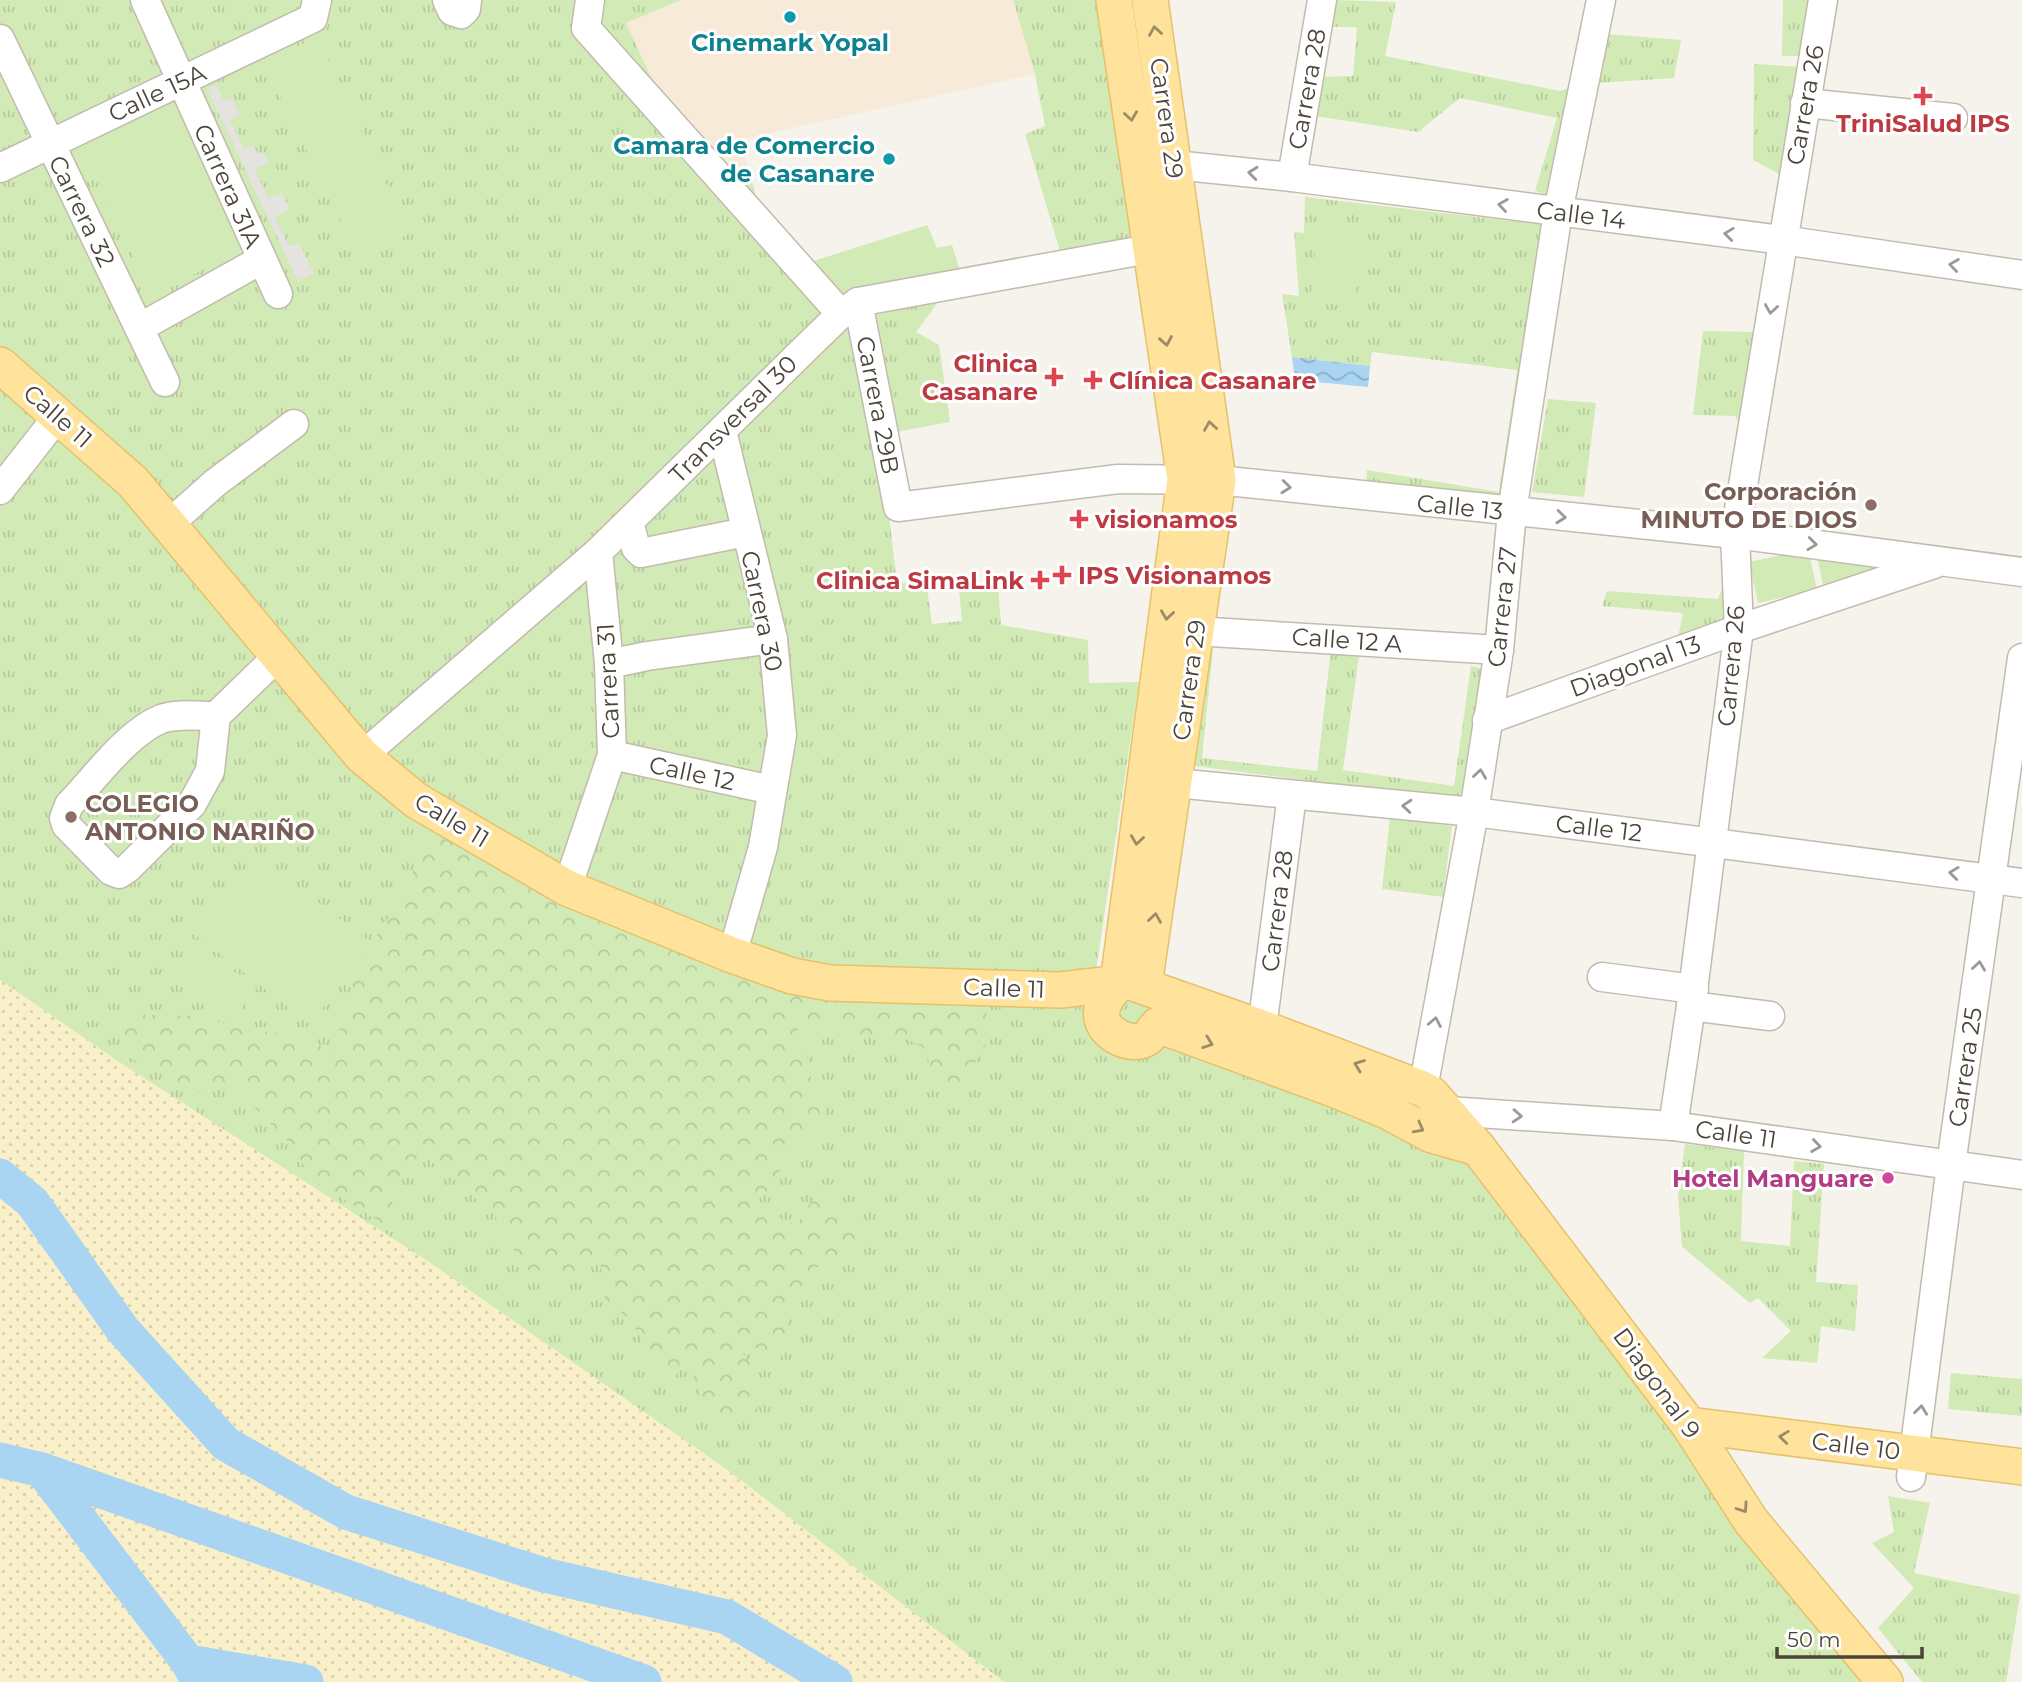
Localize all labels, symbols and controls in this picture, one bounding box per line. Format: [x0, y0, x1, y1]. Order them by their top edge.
marker: Cinemark Yopal [782, 9, 798, 25]
one-way arrow [1148, 25, 1163, 37]
street label: Carrera 28 [1282, 26, 1332, 152]
place label: Cinemark Yopal [691, 28, 889, 57]
street label: Carrera 26 [1780, 43, 1830, 167]
street label: Carrera 29 [1144, 56, 1190, 180]
street label: Calle 15A [104, 58, 211, 128]
marker: TriniSalud IPS [1913, 86, 1933, 106]
place label: TriniSalud IPS [1836, 109, 2010, 138]
one-way arrow [1124, 110, 1139, 122]
street label: Carrera 31A [188, 119, 269, 253]
place label: Camara de Comercio de Casanare [613, 131, 875, 188]
street label: Carrera 32 [43, 151, 121, 271]
marker: Camara de Comercio de Casanare [881, 151, 897, 167]
one-way arrow [1248, 166, 1259, 181]
street label: Calle 14 [1535, 195, 1627, 235]
one-way arrow [1498, 198, 1509, 213]
one-way arrow [1723, 226, 1735, 241]
one-way arrow [1949, 258, 1960, 273]
one-way arrow [1764, 303, 1779, 315]
street label: Carrera 29B [850, 334, 906, 476]
one-way arrow [1158, 335, 1173, 347]
street label: Transversal 30 [663, 349, 803, 489]
place label: Clinica Casanare [922, 349, 1038, 406]
place label: Clínica Casanare [1109, 366, 1317, 395]
marker: Clinica Casanare [1044, 367, 1064, 387]
marker: Clínica Casanare [1083, 370, 1103, 390]
street label: Calle 11 [18, 378, 98, 454]
one-way arrow [1203, 420, 1218, 432]
place label: Corporación MINUTO DE DIOS [1641, 477, 1857, 534]
one-way arrow [1280, 480, 1292, 495]
street label: Calle 13 [1415, 488, 1505, 526]
marker: Corporación MINUTO DE DIOS [1863, 497, 1879, 513]
place label: visionamos [1094, 505, 1238, 534]
marker: visionamos [1069, 509, 1089, 529]
one-way arrow [1556, 509, 1567, 524]
one-way arrow [1806, 537, 1818, 552]
street label: Carrera 27 [1481, 545, 1523, 669]
street label: Carrera 30 [735, 548, 789, 674]
place label: IPS Visionamos [1078, 561, 1272, 590]
marker: IPS Visionamos [1052, 565, 1072, 585]
place label: Clinica SimaLink [816, 566, 1024, 595]
marker: Clinica SimaLink [1030, 570, 1050, 590]
street label: Carrera 26 [1711, 604, 1751, 728]
one-way arrow [1160, 609, 1175, 621]
street label: Carrera 29 [1166, 618, 1212, 742]
street label: Calle 12 A [1291, 622, 1404, 658]
street label: Carrera 31 [590, 623, 626, 739]
street label: Diagonal 13 [1566, 629, 1704, 703]
street label: Calle 12 [646, 750, 738, 796]
one-way arrow [1472, 768, 1487, 780]
street label: Calle 11 [409, 786, 495, 854]
place label: COLEGIO ANTONIO NARIÑO [84, 789, 315, 846]
one-way arrow [1401, 799, 1412, 814]
street label: Calle 12 [1554, 808, 1644, 848]
marker: COLEGIO ANTONIO NARIÑO [63, 809, 79, 825]
one-way arrow [1130, 834, 1145, 846]
street label: Carrera 28 [1255, 849, 1299, 973]
one-way arrow [1949, 866, 1960, 881]
one-way arrow [1147, 912, 1162, 924]
one-way arrow [1972, 960, 1987, 972]
street label: Calle 11 [963, 972, 1045, 1004]
street label: Carrera 25 [1942, 1005, 1988, 1129]
one-way arrow [1427, 1016, 1442, 1028]
one-way arrow [1201, 1035, 1213, 1049]
one-way arrow [1354, 1059, 1366, 1073]
one-way arrow [1511, 1108, 1522, 1123]
street label: Calle 11 [1693, 1114, 1779, 1154]
one-way arrow [1411, 1120, 1424, 1133]
one-way arrow [1810, 1138, 1822, 1153]
place label: Hotel Manguare [1672, 1164, 1874, 1193]
marker: Hotel Manguare [1880, 1170, 1896, 1186]
street label: Diagonal 9 [1607, 1322, 1707, 1444]
one-way arrow [1913, 1404, 1928, 1416]
street label: Calle 10 [1810, 1426, 1902, 1466]
one-way arrow [1778, 1430, 1790, 1445]
one-way arrow [1734, 1501, 1747, 1514]
scale bar [1777, 1616, 1922, 1660]
text: 50 m [1787, 1627, 1841, 1652]

